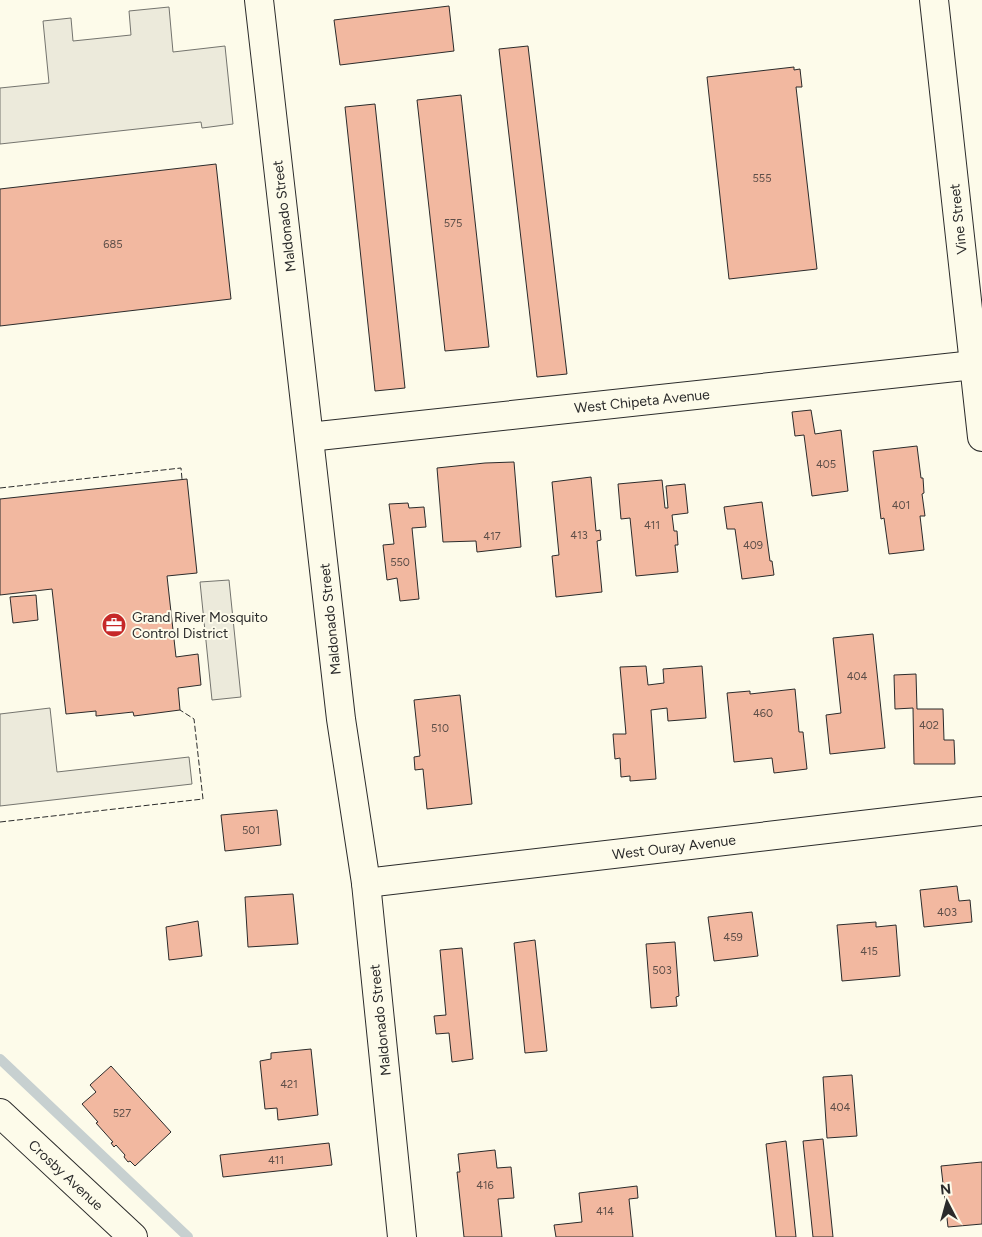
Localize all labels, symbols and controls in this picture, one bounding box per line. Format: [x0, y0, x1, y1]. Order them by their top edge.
street label: Maldonado Street [269, 159, 300, 273]
house number: 555 [753, 172, 771, 185]
street label: Vine Street [946, 183, 971, 255]
house number: 575 [444, 217, 462, 230]
house number: 685 [103, 238, 123, 251]
street label: West Chipeta Avenue [574, 386, 711, 417]
house number: 405 [816, 458, 836, 471]
house number: 401 [892, 499, 910, 512]
house number: 411 [644, 519, 660, 532]
house number: 413 [570, 529, 588, 542]
house number: 417 [483, 530, 501, 543]
house number: 409 [743, 539, 763, 552]
house number: 550 [390, 556, 410, 569]
street label: Maldonado Street [316, 562, 345, 676]
place label: Grand River Mosquito Control District [132, 609, 268, 642]
office icon: Grand River Mosquito Control District [101, 612, 127, 638]
house number: 404 [847, 670, 868, 683]
house number: 460 [753, 707, 773, 720]
house number: 402 [919, 719, 939, 732]
house number: 510 [431, 722, 449, 735]
house number: 501 [242, 824, 260, 837]
street label: West Ouray Avenue [611, 831, 737, 864]
house number: 403 [937, 906, 957, 919]
house number: 459 [723, 931, 743, 944]
house number: 415 [860, 945, 878, 958]
street label: Maldonado Street [366, 963, 395, 1077]
house number: 503 [652, 964, 672, 977]
house number: 421 [280, 1078, 298, 1091]
house number: 404 [830, 1101, 851, 1114]
house number: 527 [113, 1107, 131, 1120]
street label: Crosby Avenue [25, 1137, 107, 1214]
house number: 411 [268, 1154, 284, 1167]
north arrow [922, 1177, 972, 1227]
house number: 416 [476, 1179, 494, 1192]
text: N [939, 1181, 952, 1199]
house number: 414 [596, 1205, 614, 1218]

